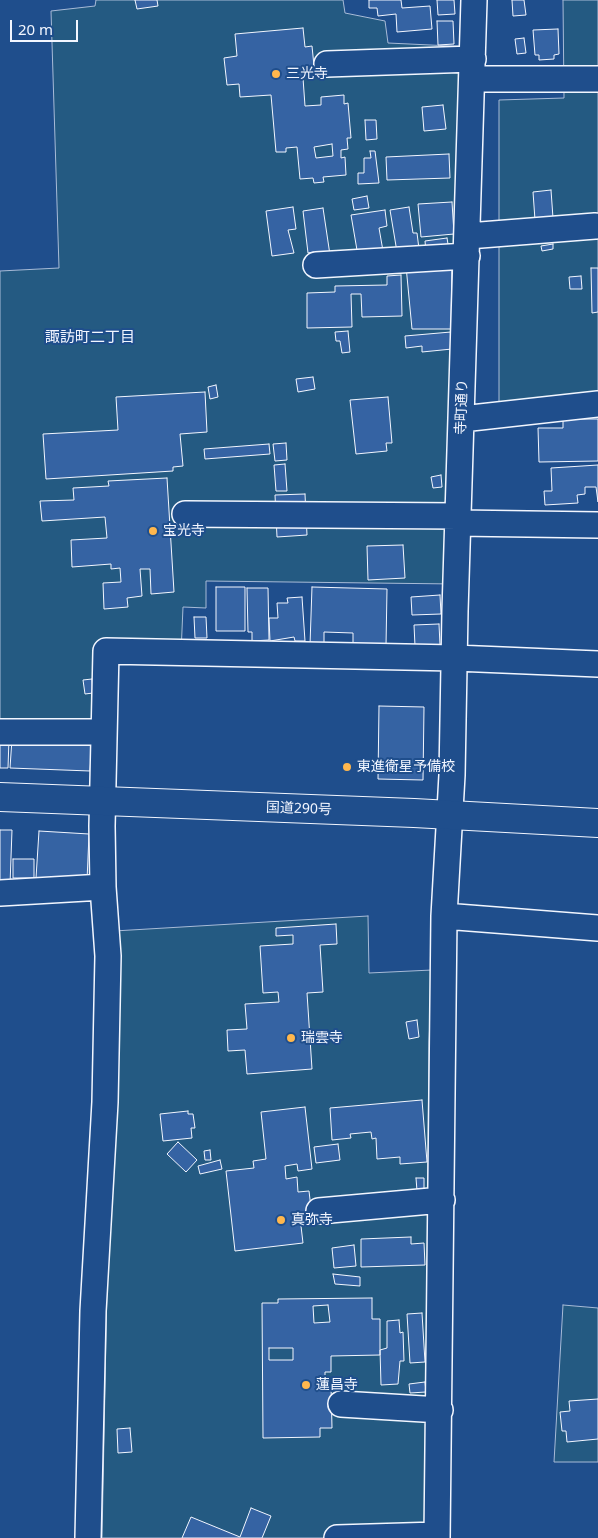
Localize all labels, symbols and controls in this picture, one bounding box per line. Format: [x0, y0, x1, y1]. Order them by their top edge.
scale bar [12, 10, 80, 42]
text: 20 m [18, 19, 53, 39]
place label: 三光寺 [286, 66, 328, 82]
marker: 三光寺 [270, 68, 282, 80]
district label: 諏訪町二丁目 [45, 329, 135, 347]
street label: 寺町通り [453, 379, 471, 435]
place label: 宝光寺 [163, 523, 205, 539]
marker: 宝光寺 [147, 525, 159, 537]
place label: 東進衛星予備校 [357, 759, 455, 775]
marker: 東進衛星予備校 [341, 761, 353, 773]
street label: 国道290号 [266, 799, 332, 819]
place label: 瑞雲寺 [301, 1030, 343, 1046]
marker: 瑞雲寺 [285, 1032, 297, 1044]
place label: 真弥寺 [291, 1212, 333, 1228]
marker: 真弥寺 [275, 1214, 287, 1226]
place label: 蓮昌寺 [316, 1377, 358, 1393]
marker: 蓮昌寺 [300, 1379, 312, 1391]

